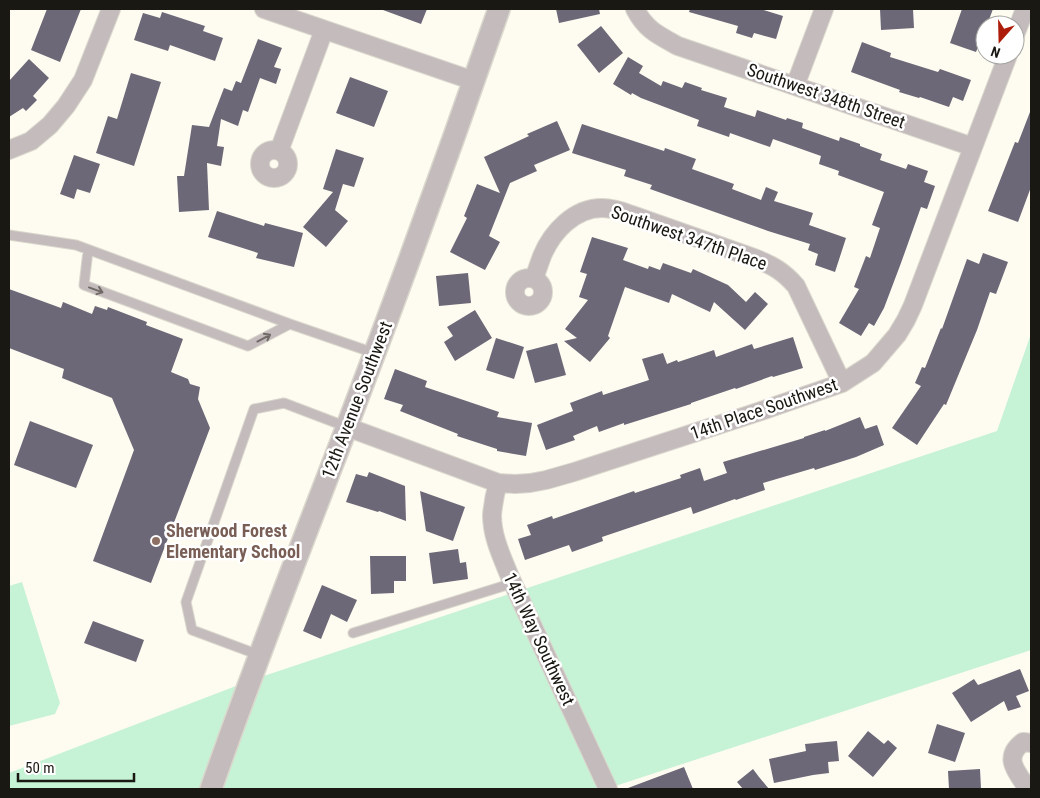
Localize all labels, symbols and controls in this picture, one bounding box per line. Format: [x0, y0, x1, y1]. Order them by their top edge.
north arrow [975, 15, 1025, 65]
text: N [989, 43, 1002, 61]
street label: Southwest 348th Street [744, 59, 908, 132]
street label: Southwest 347th Place [609, 201, 770, 274]
one-way arrow [88, 286, 104, 295]
street label: 12th Avenue Southwest [317, 318, 396, 481]
one-way arrow [257, 333, 272, 343]
street label: 14th Place Southwest [687, 373, 840, 444]
place label: Sherwood Forest Elementary School [166, 520, 300, 562]
marker: Sherwood Forest Elementary School [150, 535, 162, 547]
street label: 14th Way Southwest [499, 569, 579, 709]
scale bar [18, 750, 134, 782]
text: 50 m [25, 759, 55, 777]

